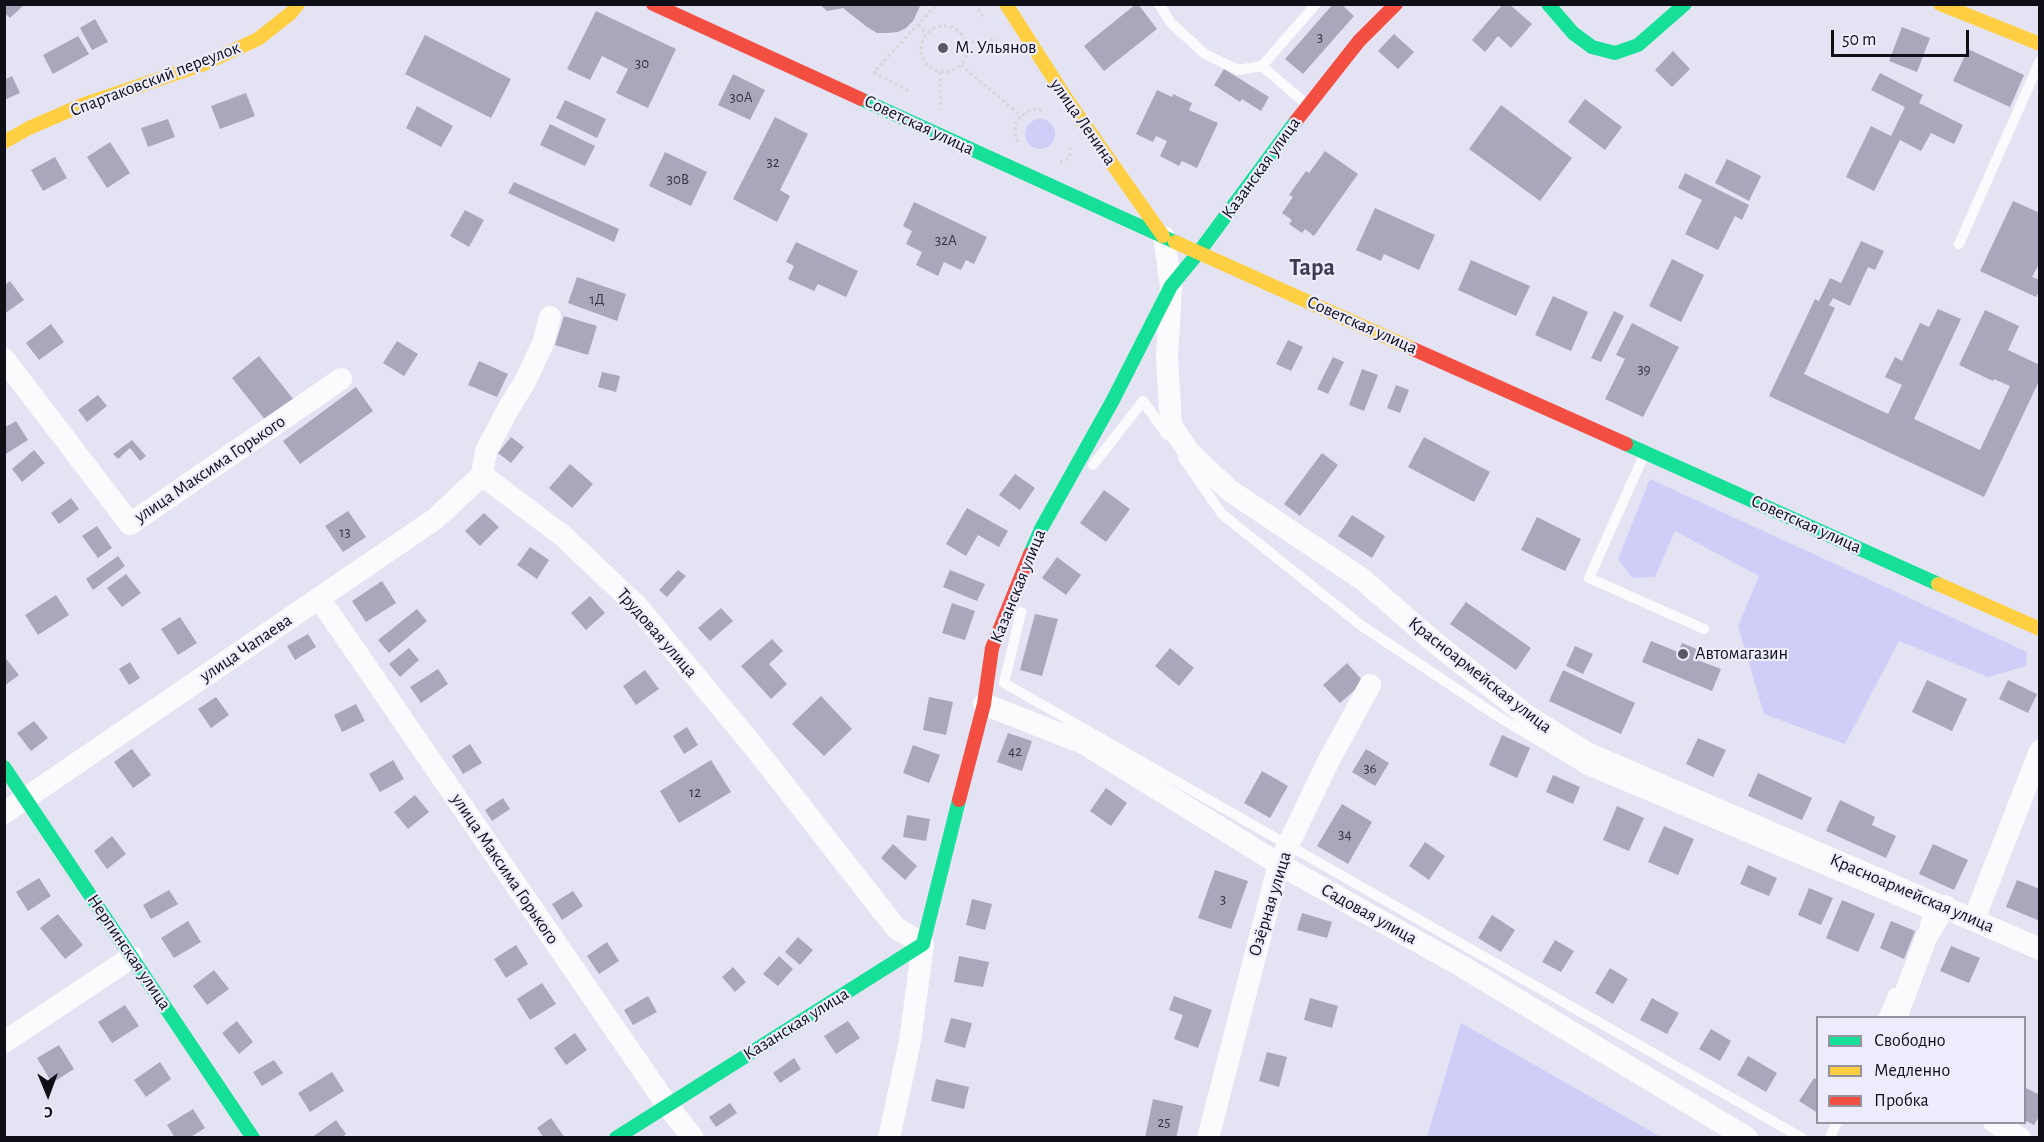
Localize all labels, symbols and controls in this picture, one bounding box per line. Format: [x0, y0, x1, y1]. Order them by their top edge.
scale bar [1834, 18, 1972, 56]
house number: 3 [1317, 28, 1323, 46]
text: 50 m [1842, 31, 1876, 49]
street label: Спартаковский переулок [67, 37, 243, 121]
place label: М. Ульянов [955, 37, 1036, 59]
marker: М. Ульянов [936, 41, 950, 55]
house number: 30 [635, 54, 649, 72]
street label: улица Ленина [1045, 74, 1121, 170]
house number: 30А [730, 88, 752, 106]
street label: Советская улица [861, 90, 977, 160]
street label: Казанская улица [1217, 113, 1305, 223]
house number: 32 [766, 153, 780, 171]
house number: 30В [667, 170, 689, 188]
house number: 32А [935, 231, 957, 249]
district label: Тара [1289, 254, 1335, 282]
house number: 1Д [590, 290, 604, 308]
street label: Советская улица [1303, 291, 1421, 359]
house number: 39 [1637, 360, 1651, 378]
street label: улица Максима Горького [130, 410, 290, 528]
street label: Советская улица [1747, 490, 1865, 558]
house number: 13 [339, 523, 351, 541]
street label: Казанская улица [985, 526, 1051, 646]
street label: Трудовая улица [612, 584, 702, 682]
street label: улица Чапаева [196, 609, 296, 687]
street label: Красноармейская улица [1404, 612, 1556, 738]
place label: Автомагазин [1695, 643, 1788, 665]
marker: Автомагазин [1676, 647, 1690, 661]
house number: 42 [1008, 742, 1022, 760]
house number: 36 [1363, 759, 1377, 777]
house number: 12 [689, 783, 701, 801]
street label: улица Максима Горького [446, 789, 564, 949]
house number: 34 [1338, 825, 1352, 843]
street label: Озёрная улица [1244, 849, 1296, 959]
street label: Красноармейская улица [1827, 849, 1997, 937]
street label: Садовая улица [1317, 879, 1421, 949]
street label: Нерпинская улица [82, 890, 176, 1014]
house number: 3 [1220, 890, 1226, 908]
street label: Казанская улица [739, 983, 853, 1065]
legend [1816, 1016, 2026, 1124]
text: Свободно [1874, 1032, 1946, 1050]
text: Медленно [1874, 1062, 1950, 1080]
north arrow [18, 1064, 78, 1124]
text: Пробка [1874, 1092, 1929, 1110]
text: С [44, 1104, 53, 1120]
house number: 25 [1157, 1113, 1171, 1131]

